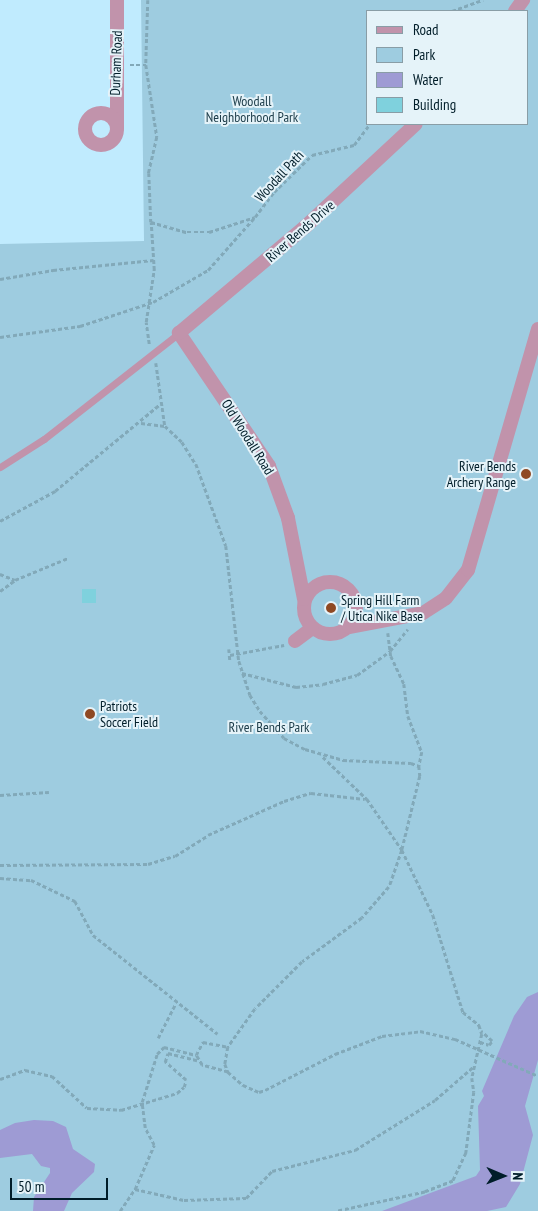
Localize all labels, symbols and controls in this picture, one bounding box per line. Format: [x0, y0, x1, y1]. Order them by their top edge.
legend [366, 10, 528, 125]
text: Road [413, 20, 439, 39]
street label: Durham Road [106, 30, 126, 96]
text: Park [413, 45, 435, 64]
text: Water [413, 70, 443, 89]
park label: Woodall Neighborhood Park [206, 93, 298, 125]
text: Building [413, 95, 456, 114]
street label: Woodall Path [251, 147, 307, 205]
street label: River Bends Drive [262, 197, 338, 265]
street label: Old Woodall Road [218, 396, 278, 478]
place label: River Bends Archery Range [446, 458, 516, 491]
marker: River Bends Archery Range [520, 468, 532, 480]
place label: Spring Hill Farm / Utica Nike Base [341, 592, 423, 624]
marker: Spring Hill Farm / Utica Nike Base [325, 602, 337, 614]
place label: Patriots Soccer Field [100, 698, 158, 730]
marker: Patriots Soccer Field [84, 708, 96, 720]
park label: River Bends Park [229, 719, 309, 735]
north arrow [478, 1151, 528, 1201]
scale bar [12, 1168, 110, 1200]
text: N [509, 1172, 527, 1180]
text: 50 m [18, 1177, 44, 1196]

